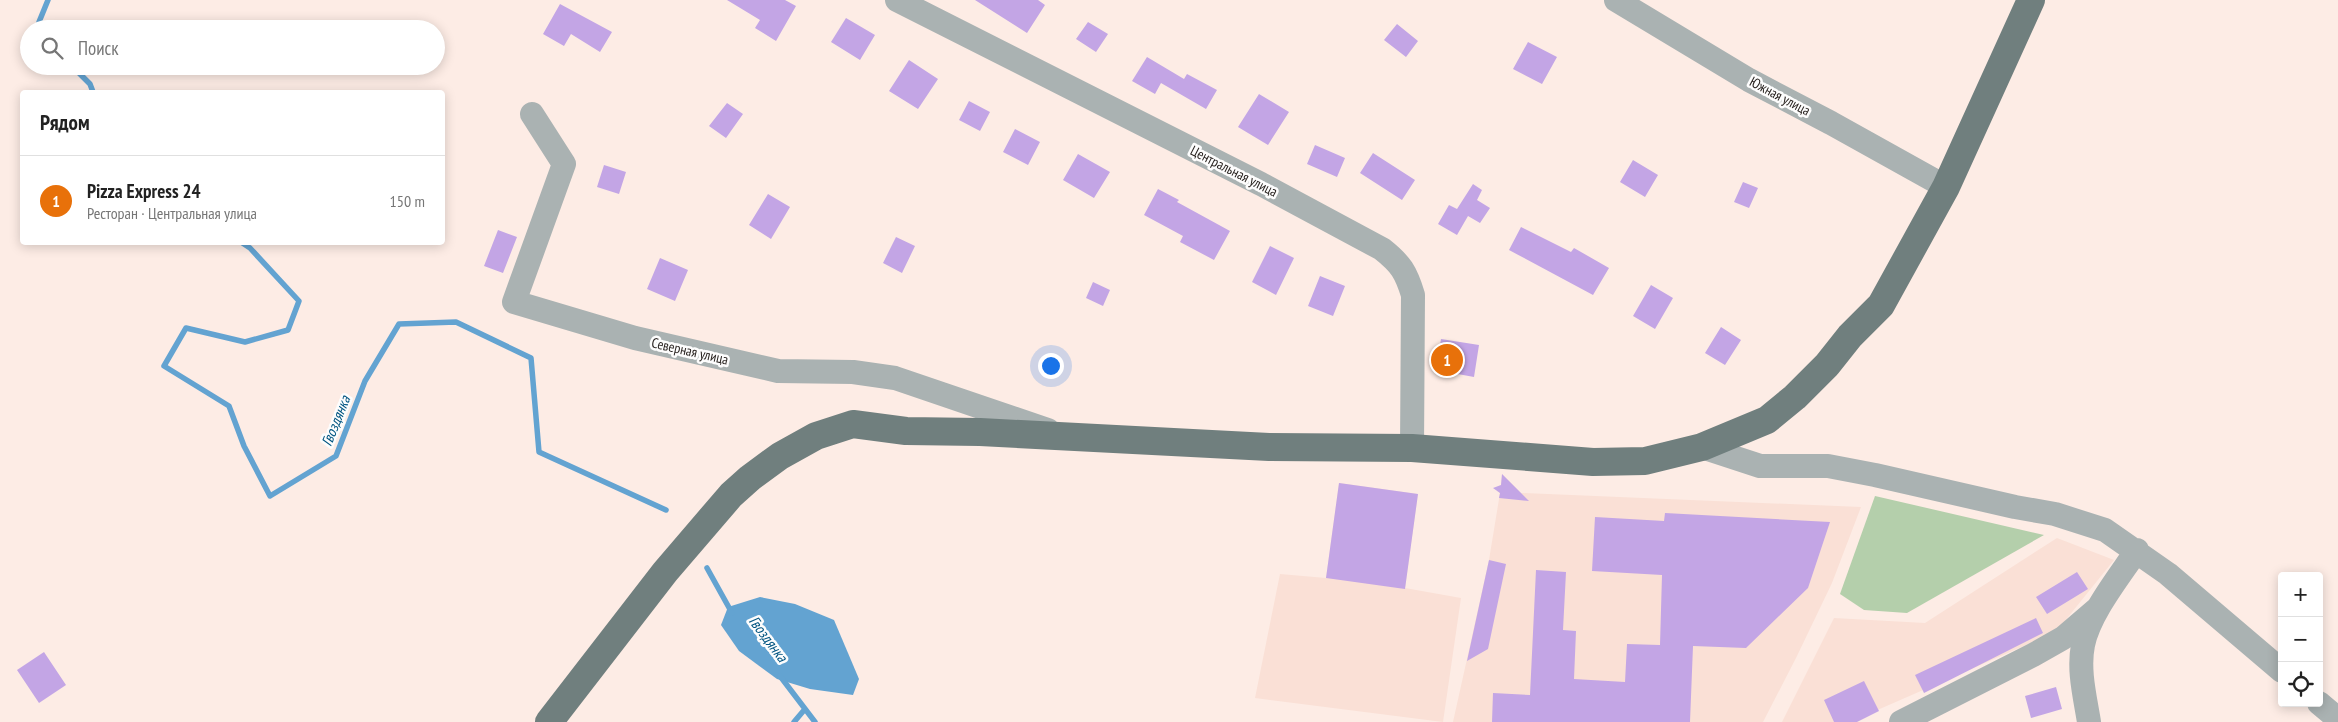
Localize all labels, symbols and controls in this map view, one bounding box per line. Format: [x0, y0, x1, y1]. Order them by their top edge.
search box [20, 20, 445, 75]
icon: search [38, 34, 66, 62]
text: Поиск [78, 36, 119, 60]
street label: Южная улица [1747, 72, 1813, 120]
text: Рядом [40, 109, 90, 136]
street label: Центральная улица [1188, 141, 1280, 201]
text: Pizza Express 24 [87, 179, 201, 203]
text: 1 [52, 191, 60, 211]
text: 150 m [390, 191, 425, 211]
text: Ресторан · Центральная улица [87, 203, 257, 223]
street label: Северная улица [650, 333, 730, 369]
pin: 1 [1431, 341, 1463, 379]
your location [1038, 353, 1064, 379]
water label: Гвоздянка [317, 392, 355, 449]
map controls [2278, 572, 2323, 707]
button: + [2278, 572, 2323, 617]
water label: Гвоздянка [745, 612, 792, 666]
button: − [2278, 617, 2323, 662]
button: locate [2278, 662, 2323, 707]

